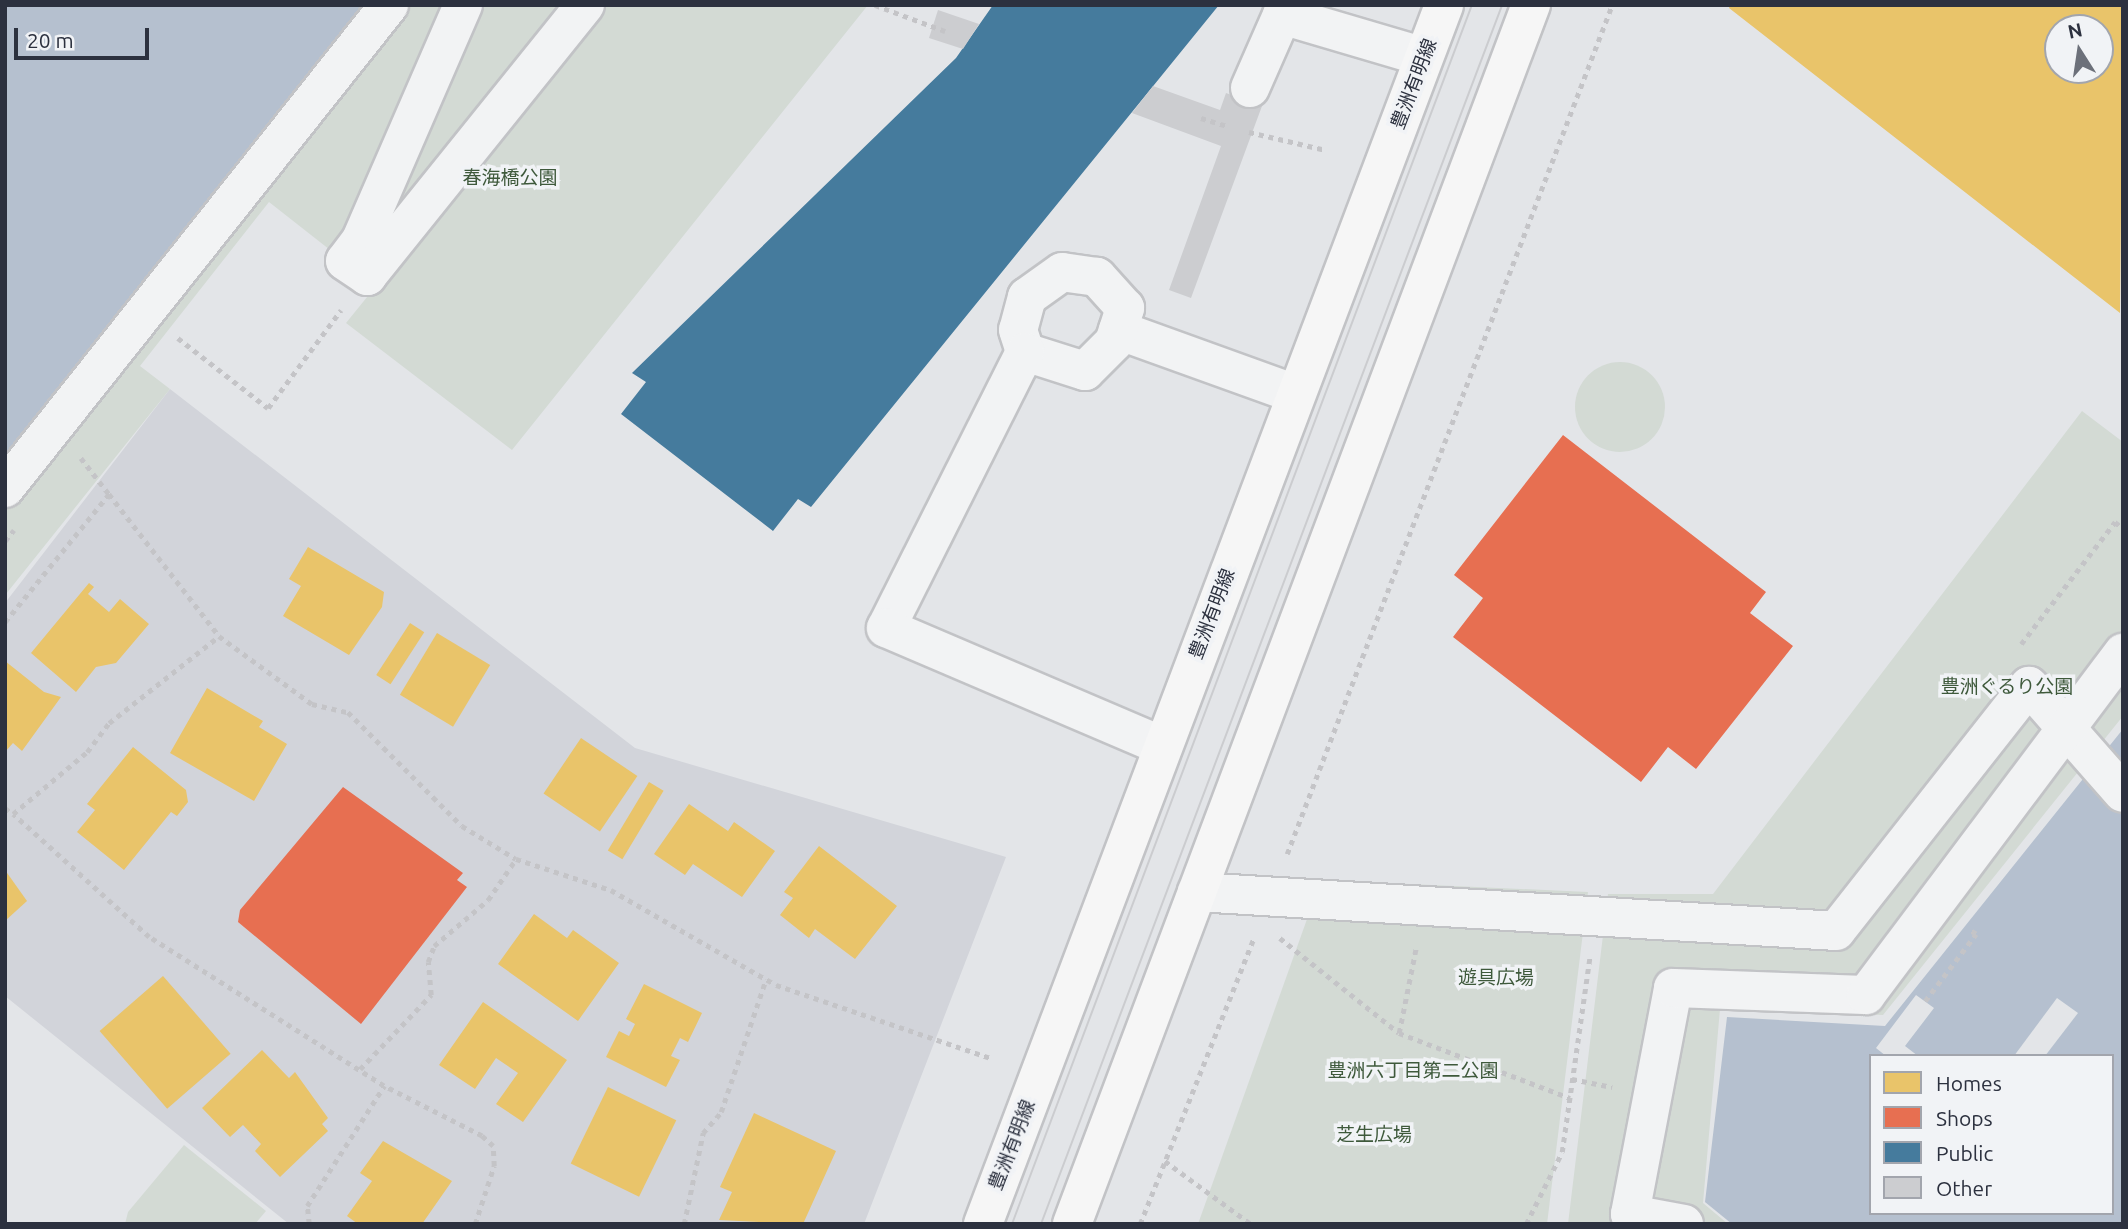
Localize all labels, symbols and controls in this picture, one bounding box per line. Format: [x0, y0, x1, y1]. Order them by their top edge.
scale bar [18, 14, 152, 58]
north arrow [2044, 14, 2114, 84]
text: N [2066, 18, 2084, 43]
text: 20 m [27, 28, 74, 52]
street label: 豊洲有明線 [1386, 36, 1442, 132]
park label: 春海橋公園 [463, 167, 557, 189]
street label: 豊洲有明線 [1184, 566, 1240, 662]
park label: 豊洲ぐるり公園 [1941, 676, 2073, 698]
park label: 遊具広場 [1458, 967, 1534, 989]
legend [1869, 1054, 2114, 1215]
park label: 豊洲六丁目第二公園 [1328, 1060, 1498, 1082]
text: Homes [1936, 1071, 2002, 1095]
street label: 豊洲有明線 [984, 1097, 1040, 1193]
text: Shops [1936, 1106, 1993, 1130]
park label: 芝生広場 [1336, 1124, 1412, 1146]
text: Public [1936, 1141, 1993, 1165]
text: Other [1936, 1176, 1992, 1200]

